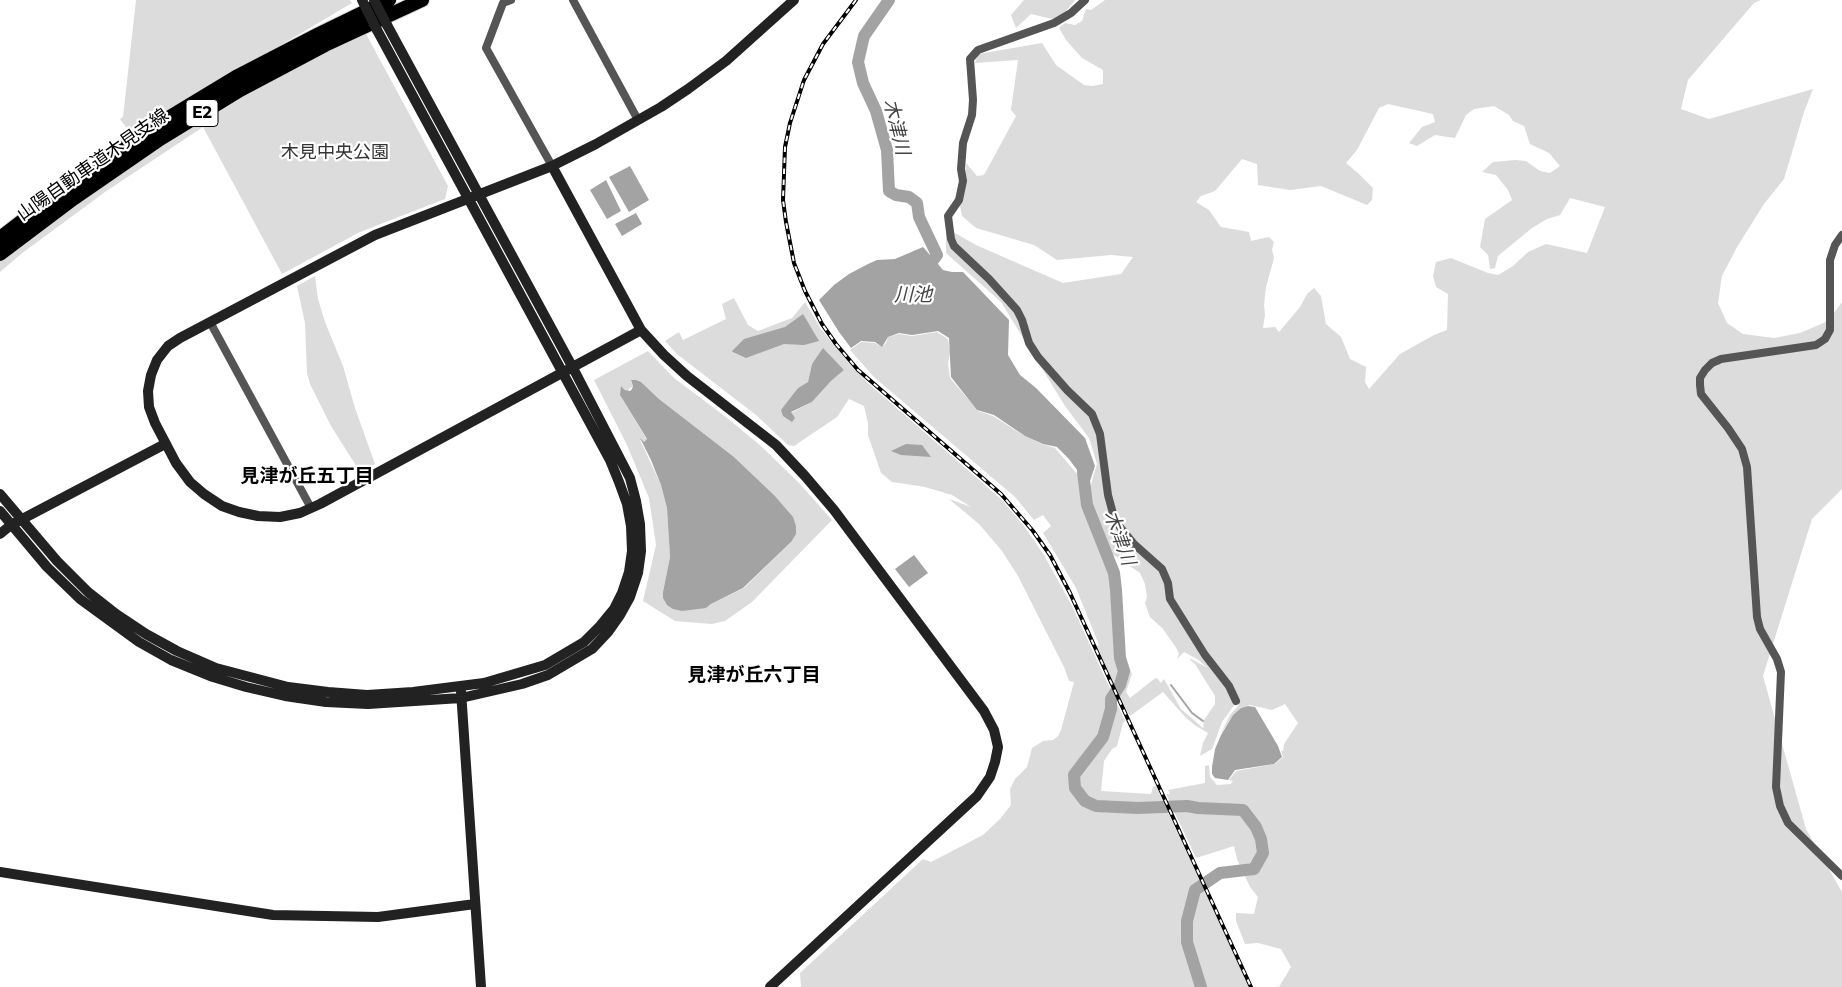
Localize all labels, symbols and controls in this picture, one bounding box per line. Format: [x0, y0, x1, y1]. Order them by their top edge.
water label: 木津川 [878, 97, 914, 157]
road number: E2 [186, 100, 218, 126]
street label: 山陽自動車道木見支線 [13, 105, 173, 225]
park label: 木見中央公園 [281, 142, 389, 164]
water label: 川池 [894, 284, 932, 306]
district label: 見津が丘五丁目 [241, 465, 373, 487]
water label: 木津川 [1099, 507, 1139, 569]
district label: 見津が丘六丁目 [688, 664, 820, 686]

